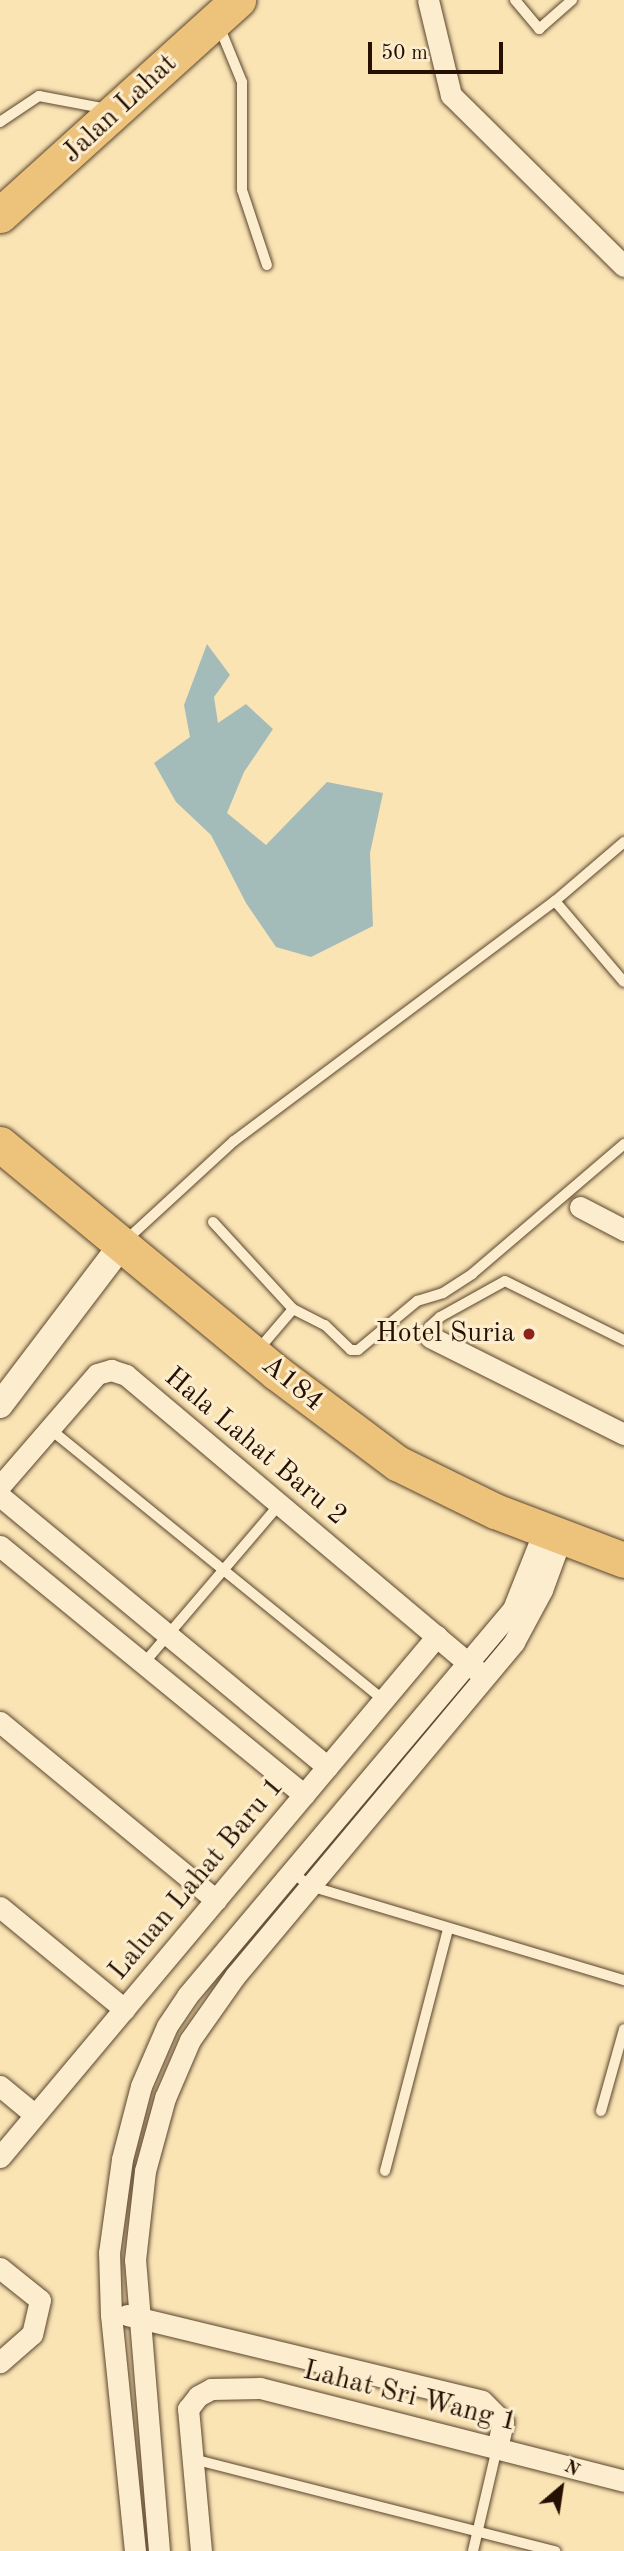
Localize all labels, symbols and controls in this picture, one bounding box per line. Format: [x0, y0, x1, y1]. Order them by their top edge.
scale bar [372, 28, 507, 72]
text: 50 m [381, 43, 428, 64]
street label: Jalan Lahat [56, 47, 184, 171]
place label: Hotel Suria [376, 1317, 515, 1351]
marker: Hotel Suria [521, 1326, 537, 1342]
street label: A184 [254, 1349, 330, 1419]
street label: Hala Lahat Baru 2 [157, 1361, 353, 1533]
street label: Laluan Lahat Baru 1 [102, 1771, 292, 1987]
street label: Lahat Sri Wang 1 [300, 2354, 520, 2440]
north arrow [526, 2453, 596, 2523]
text: N [560, 2457, 582, 2481]

